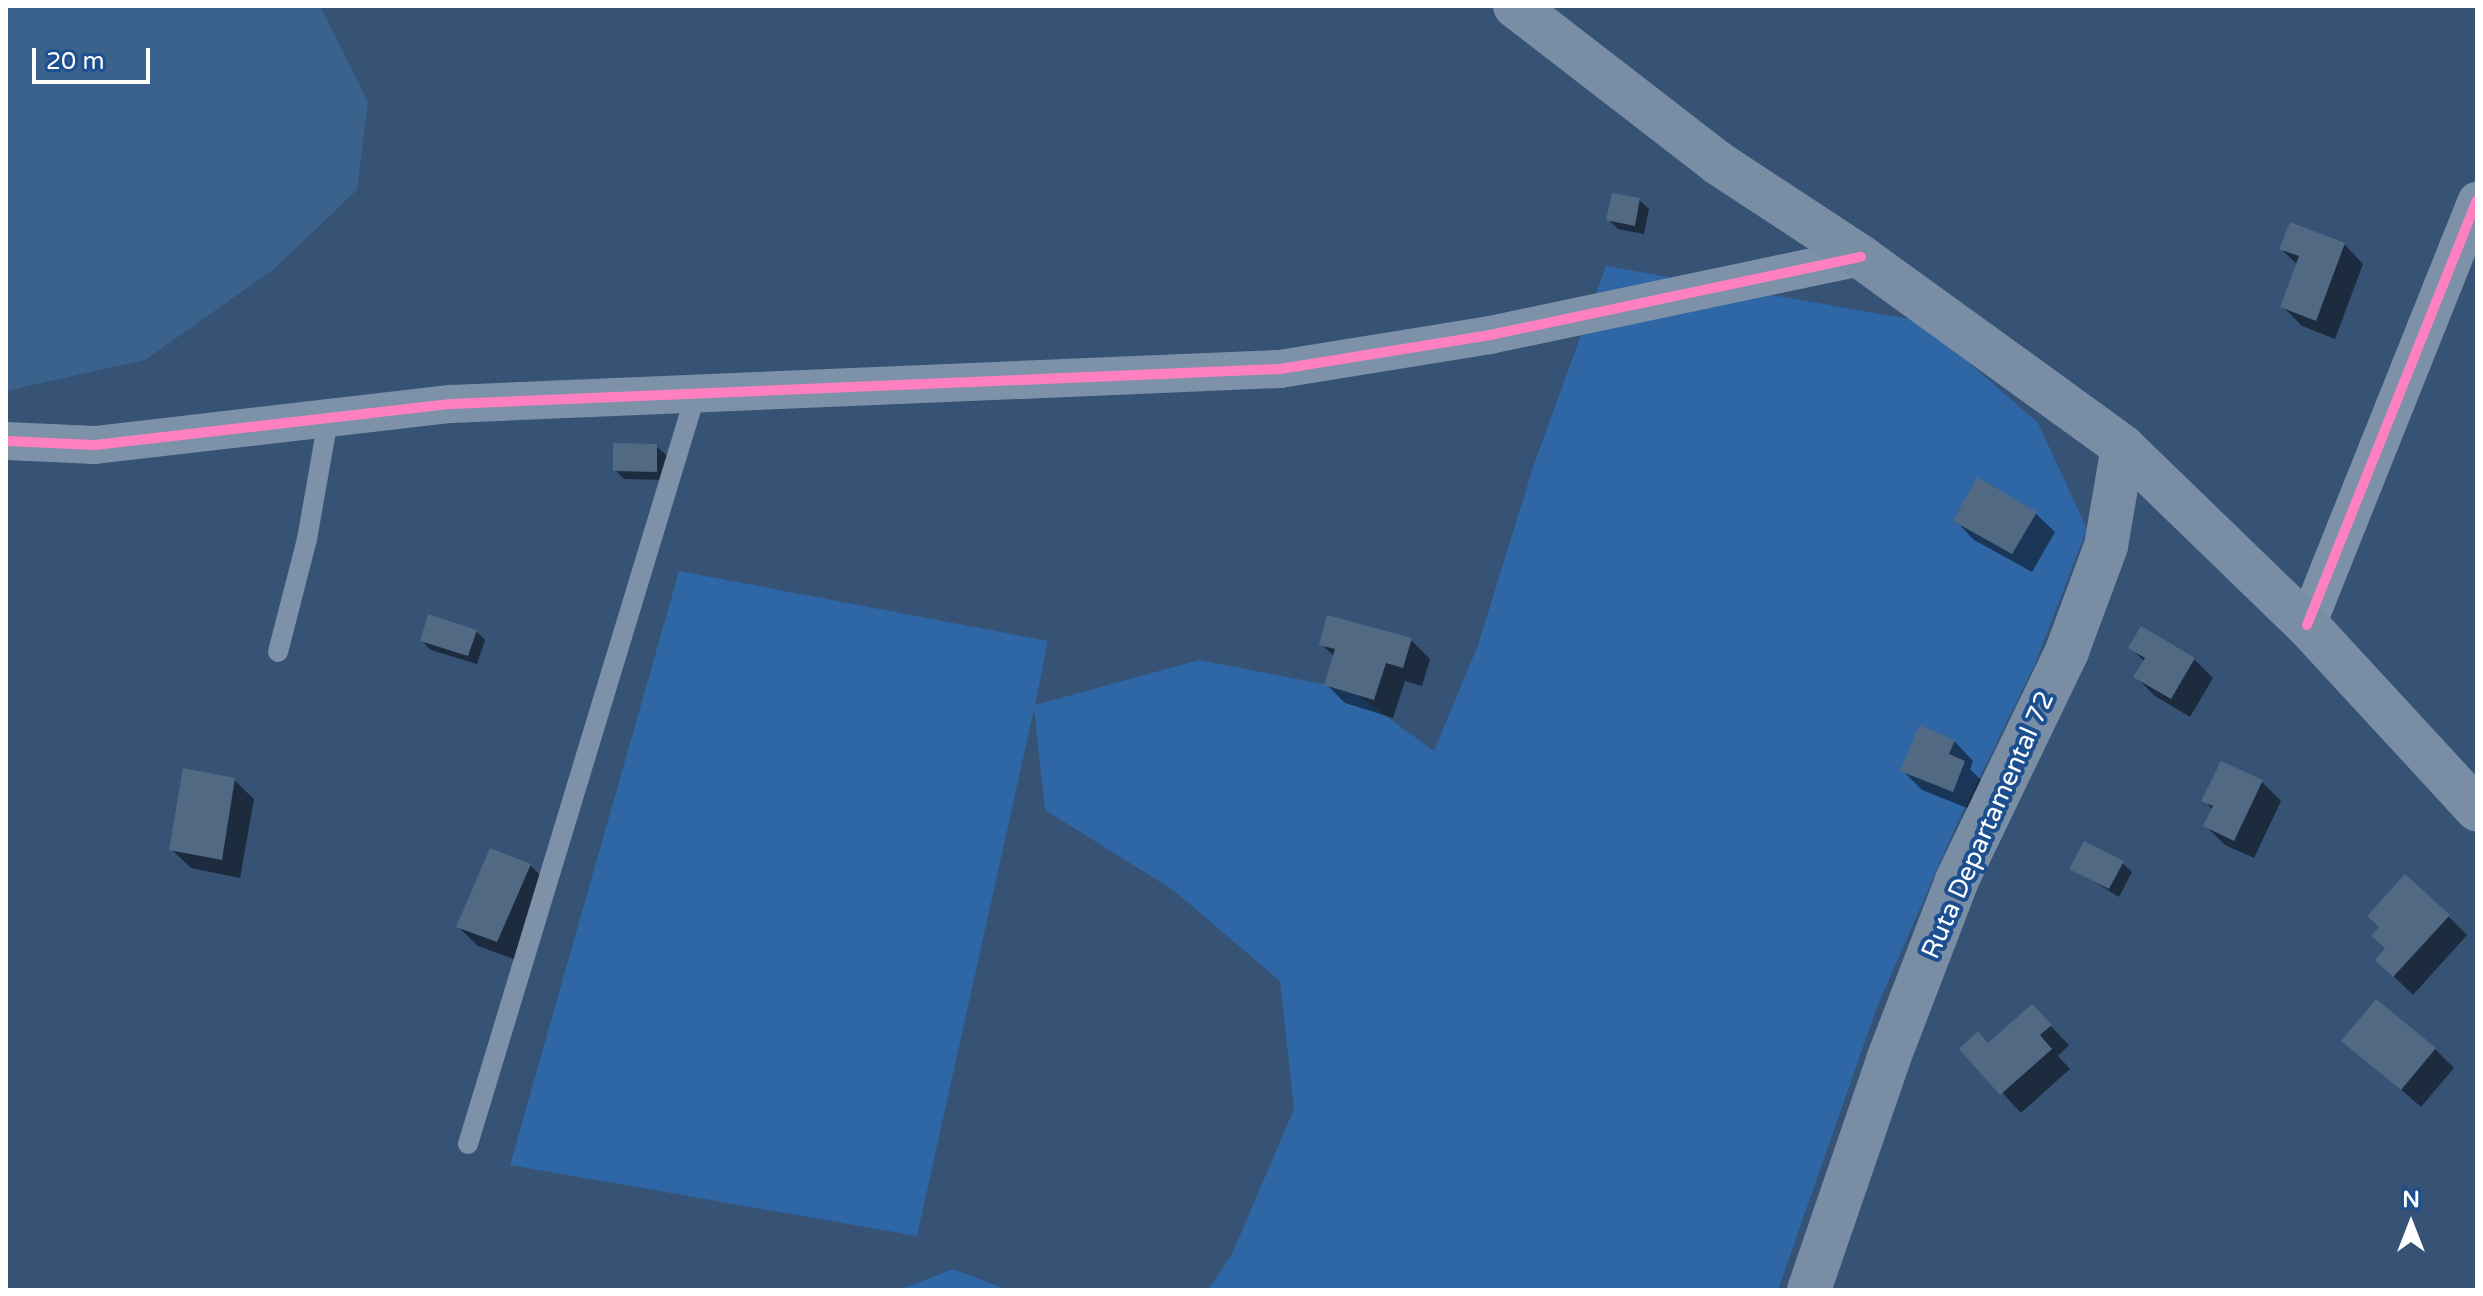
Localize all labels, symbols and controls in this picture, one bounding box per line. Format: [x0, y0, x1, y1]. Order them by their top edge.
scale bar [36, 32, 154, 82]
text: 20 m [46, 47, 104, 76]
street label: Ruta Departamental 72 [1915, 686, 2061, 964]
north arrow [2371, 1184, 2451, 1264]
text: N [2402, 1187, 2420, 1213]

